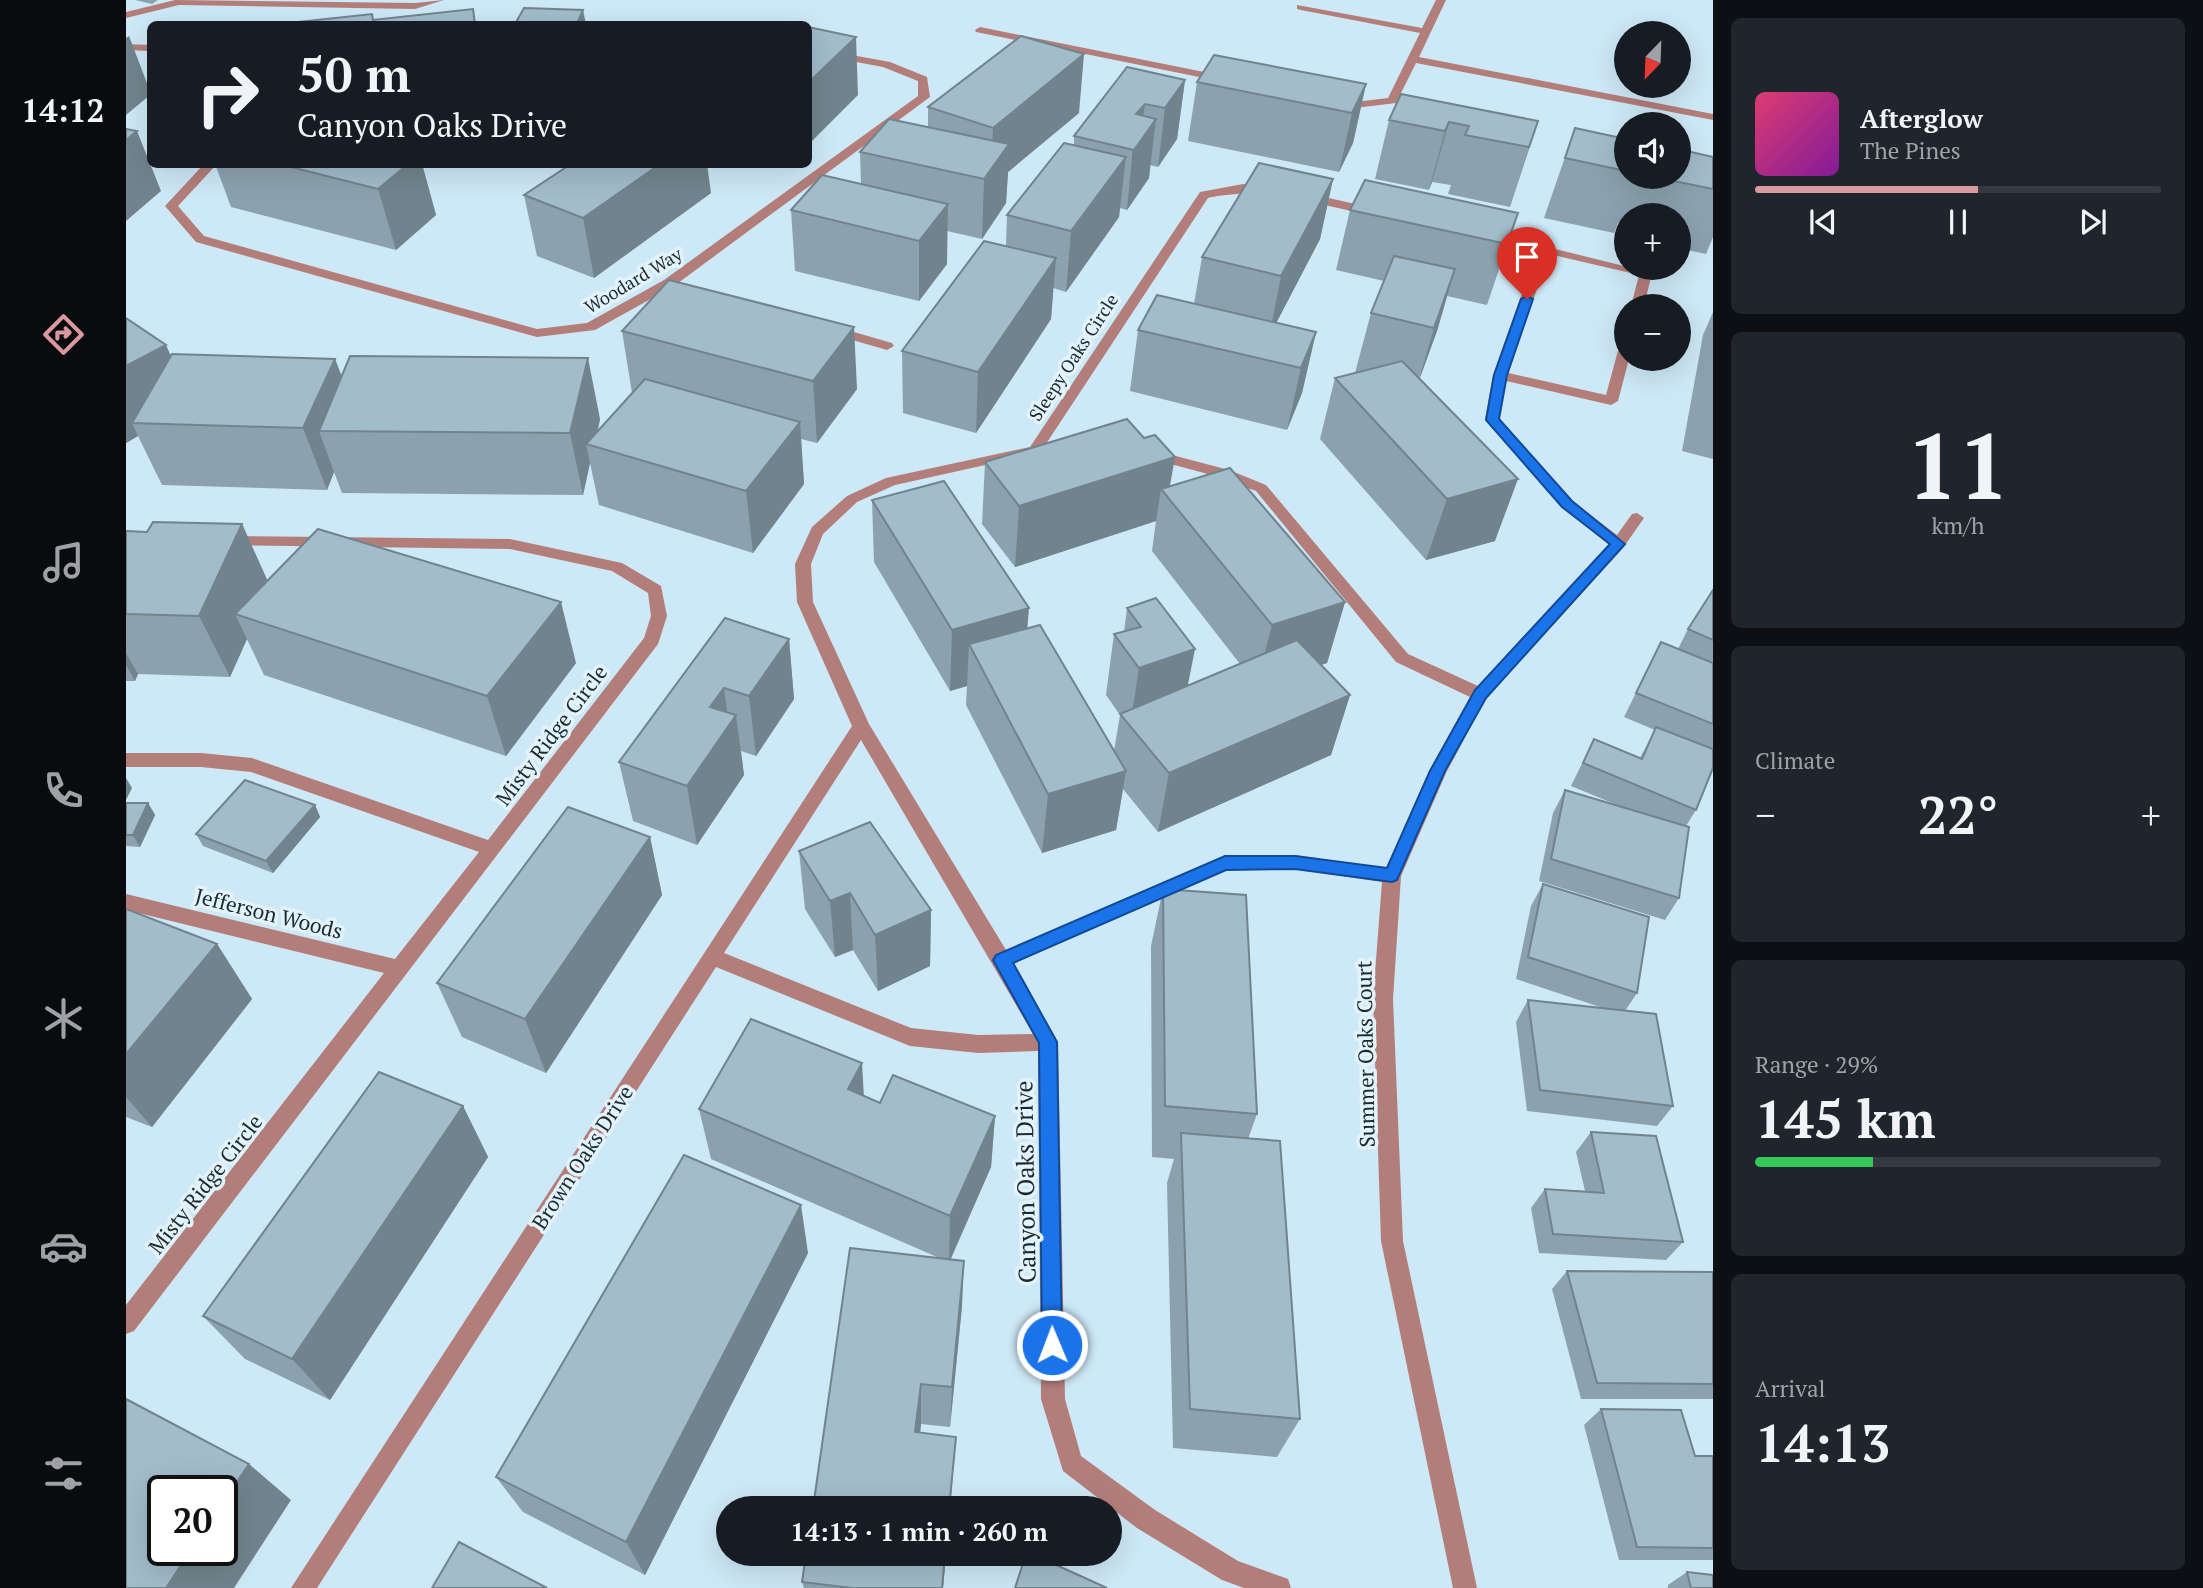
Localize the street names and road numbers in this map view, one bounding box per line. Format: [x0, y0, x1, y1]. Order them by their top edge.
street label: Woodard Way [580, 241, 687, 319]
street label: Sleepy Oaks Circle [1023, 289, 1123, 425]
street label: Misty Ridge Circle [489, 659, 613, 811]
street label: Jefferson Woods [192, 881, 346, 945]
street label: Summer Oaks Court [1349, 960, 1381, 1148]
street label: Brown Oaks Drive [525, 1080, 639, 1234]
street label: Canyon Oaks Drive [1007, 1080, 1043, 1284]
street label: Misty Ridge Circle [142, 1108, 268, 1260]

